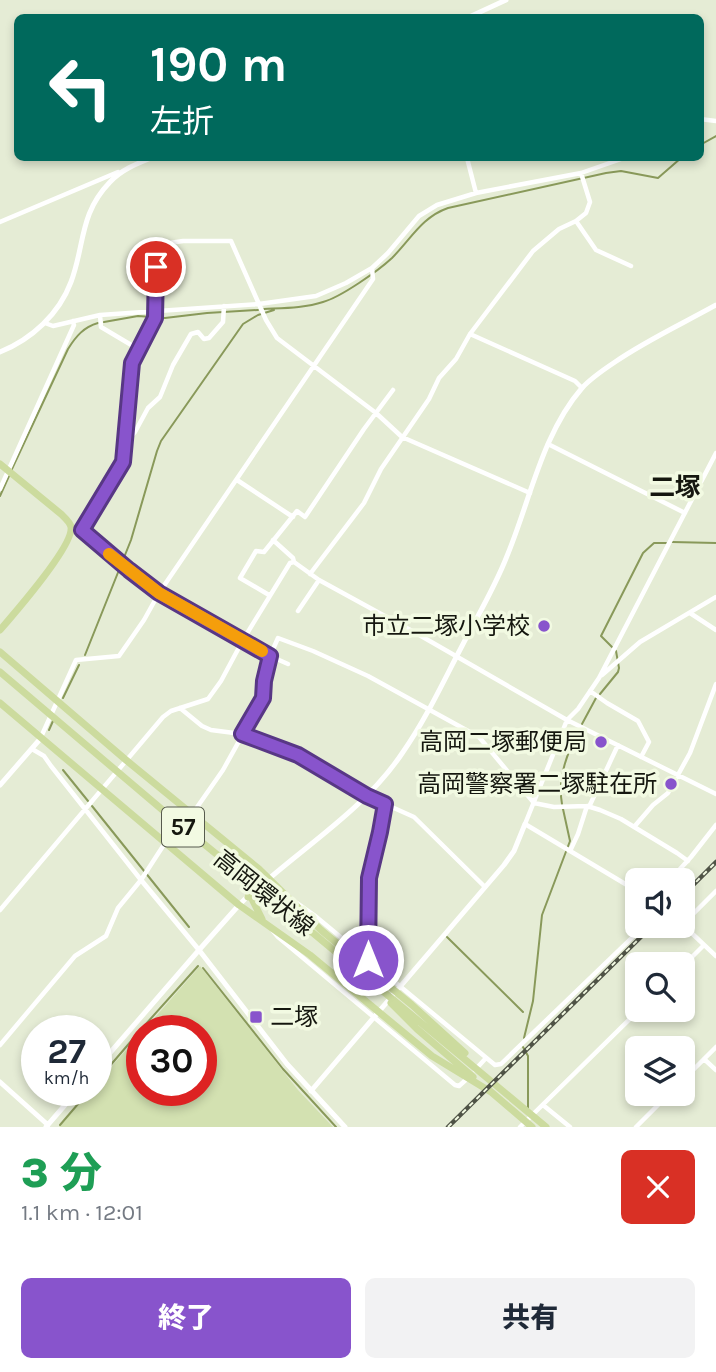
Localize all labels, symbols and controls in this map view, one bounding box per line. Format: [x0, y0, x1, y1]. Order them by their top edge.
text: 190 m [150, 36, 287, 93]
icon: left [35, 42, 126, 133]
text: 左折 [150, 103, 214, 140]
pin [126, 237, 186, 297]
icon: arrive [137, 248, 175, 286]
district label: 二塚 [649, 472, 701, 503]
place label: 市立二塚小学校 [362, 612, 530, 640]
marker: 市立二塚小学校 [536, 618, 552, 634]
place label: 高岡二塚郵便局 [419, 728, 587, 756]
marker: 高岡二塚郵便局 [593, 734, 609, 750]
place label: 高岡警察署二塚駐在所 [417, 770, 657, 798]
marker: 高岡警察署二塚駐在所 [663, 776, 679, 792]
road number: 57 [162, 807, 204, 846]
street label: 高岡環状線 [209, 844, 319, 942]
map controls [625, 868, 695, 1106]
button: sound [625, 868, 695, 938]
position arrow [331, 923, 405, 997]
button: search [625, 952, 695, 1022]
place label: 二塚 [270, 1003, 318, 1031]
marker: 二塚 [248, 1009, 264, 1025]
speed limit sign: 30 [126, 1015, 217, 1106]
text: 27 [47, 1031, 86, 1072]
button: layers [625, 1036, 695, 1106]
text: km/h [44, 1067, 89, 1089]
text: 3 分 [21, 1148, 102, 1198]
button: close [621, 1150, 695, 1224]
text: 1.1 km · 12:01 [21, 1199, 143, 1226]
button: 終了 [21, 1278, 351, 1358]
button: 共有 [365, 1278, 695, 1358]

